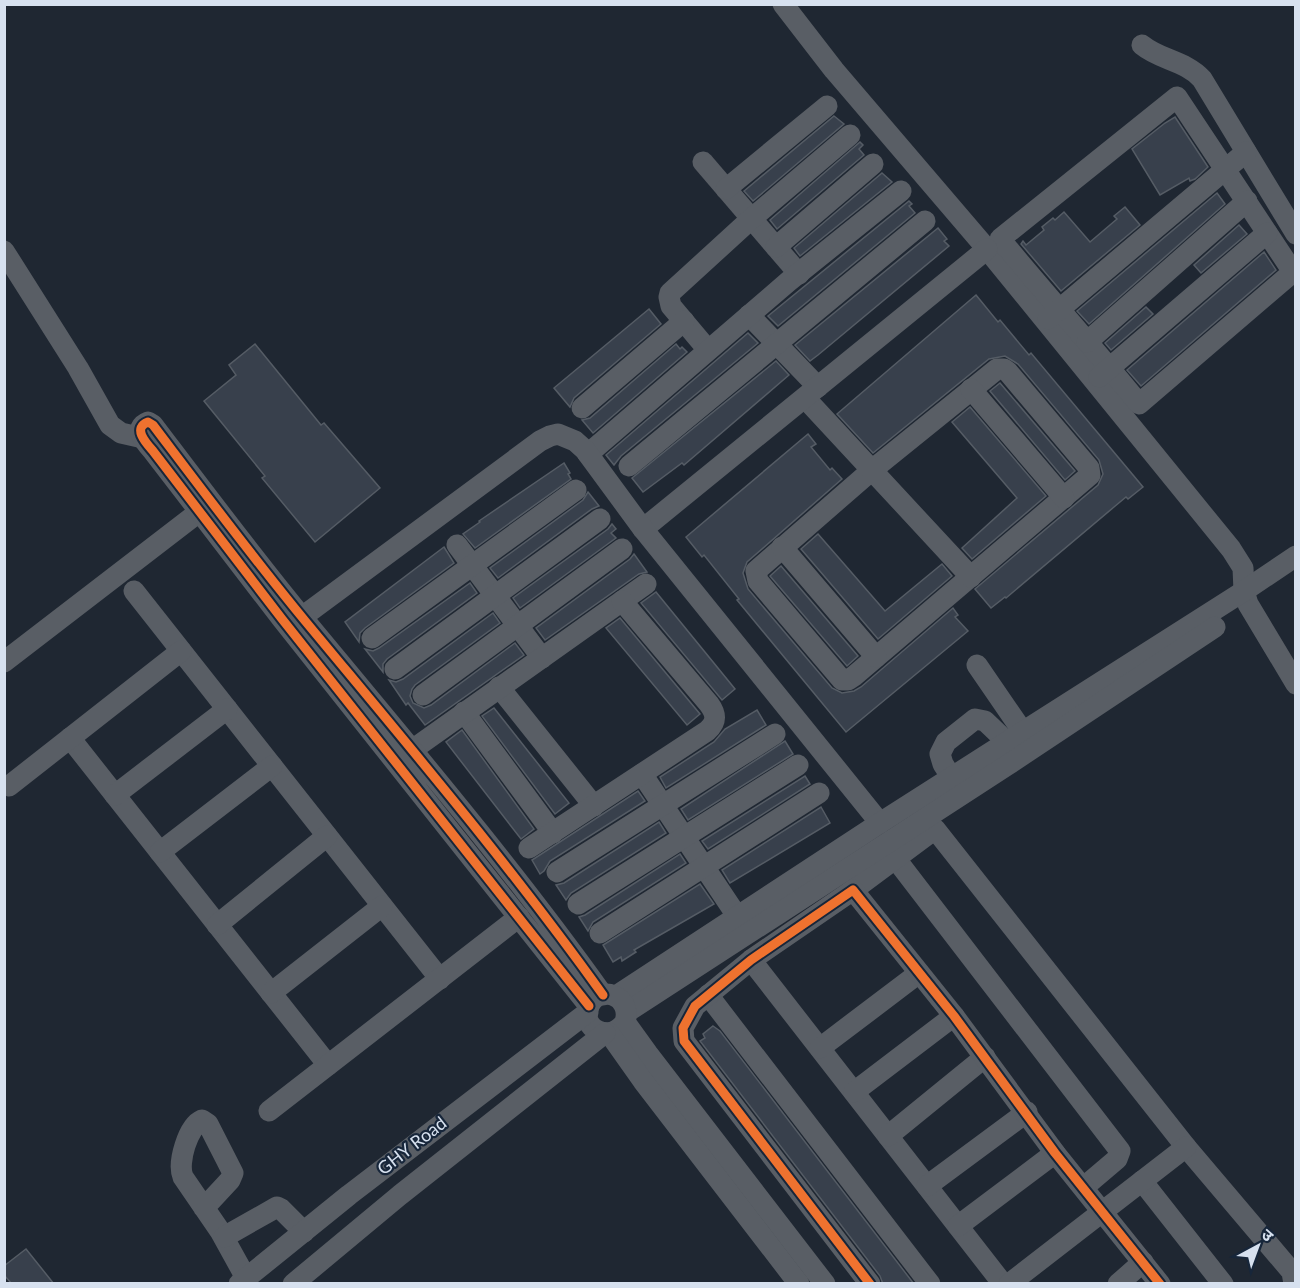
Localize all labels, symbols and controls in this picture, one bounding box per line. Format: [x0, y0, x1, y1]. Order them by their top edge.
street label: GHY Road [372, 1111, 450, 1179]
north arrow [1228, 1216, 1288, 1276]
text: उ [1258, 1224, 1278, 1245]

